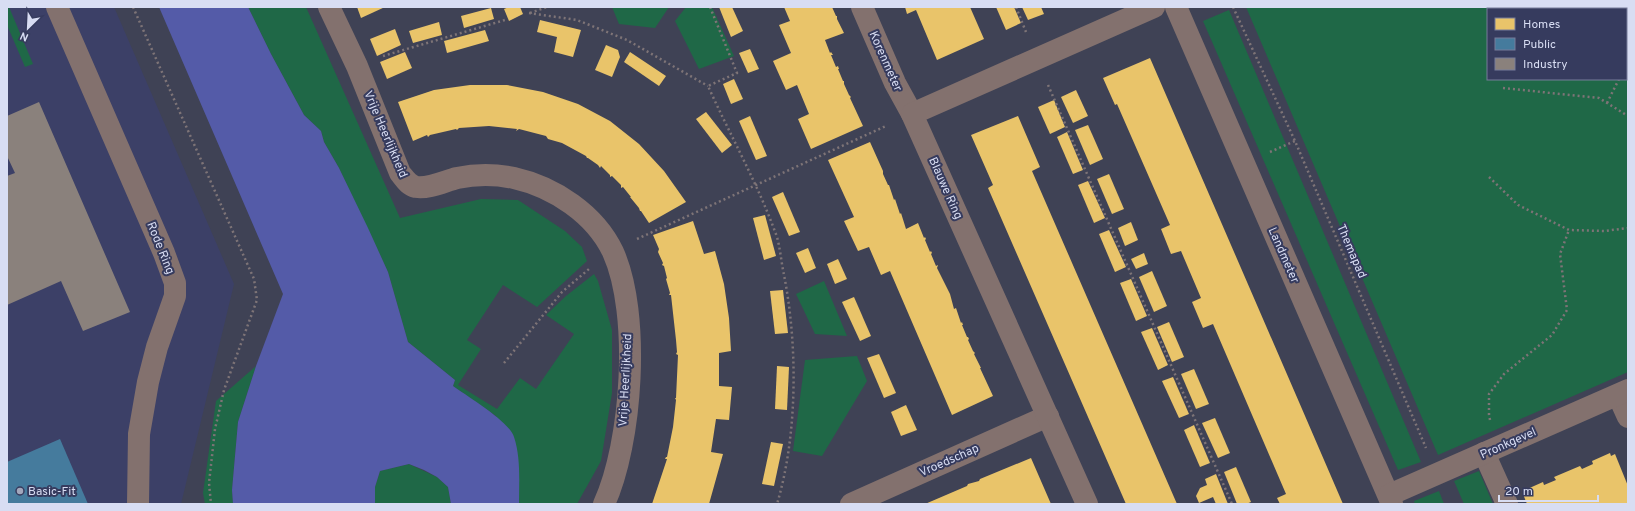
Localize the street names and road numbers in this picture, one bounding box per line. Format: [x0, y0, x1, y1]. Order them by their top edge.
street label: Korenmeter [865, 29, 906, 94]
street label: Vrije Heerlijkheid [360, 88, 411, 180]
street label: Blauwe Ring [924, 155, 966, 222]
street label: Rode Ring [142, 220, 178, 277]
street label: Themapad [1333, 222, 1370, 281]
street label: Landmeter [1264, 225, 1303, 286]
street label: Vrije Heerlijkheid [616, 333, 636, 427]
street label: Pronkgevel [1478, 424, 1539, 463]
street label: Vroedschap [917, 441, 982, 481]

